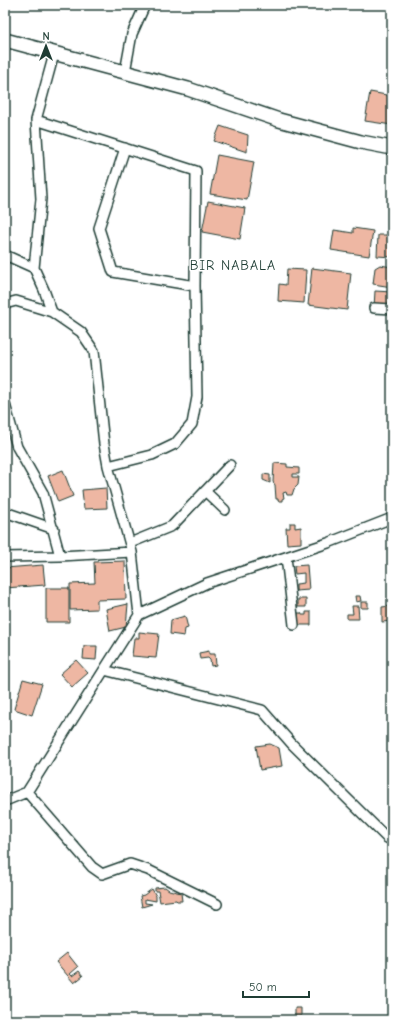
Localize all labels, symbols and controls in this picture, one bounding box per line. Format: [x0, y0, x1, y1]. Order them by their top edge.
north arrow [26, 26, 66, 66]
text: N [42, 30, 50, 43]
district label: BIR NABALA [190, 257, 276, 274]
scale bar [243, 973, 309, 999]
text: 50 m [249, 980, 277, 994]

